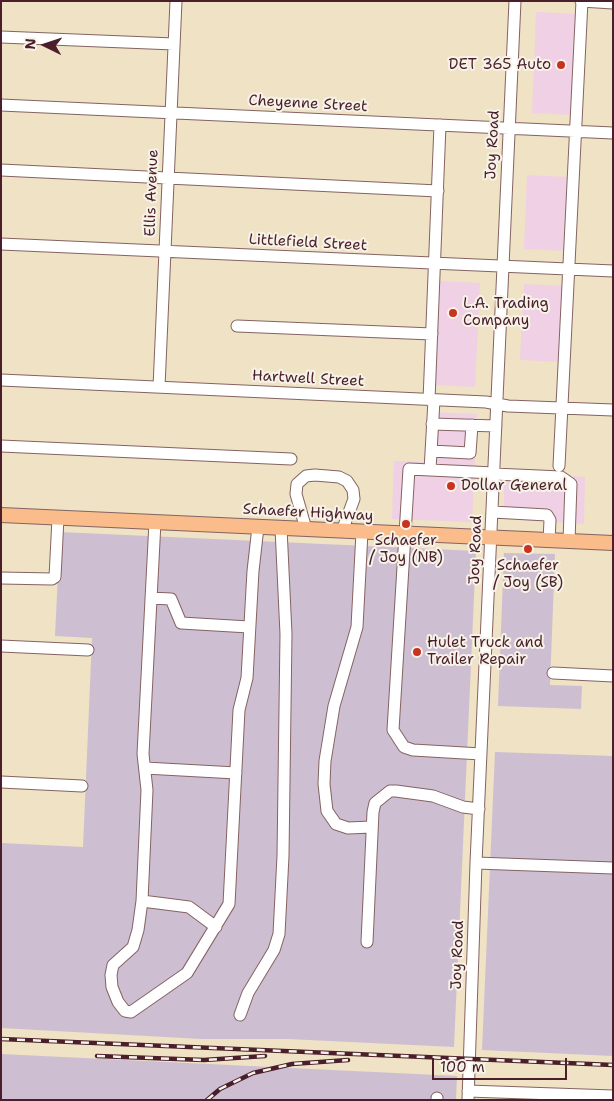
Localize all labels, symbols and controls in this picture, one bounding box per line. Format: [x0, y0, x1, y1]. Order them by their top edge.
north arrow [20, 20, 70, 70]
text: N [21, 38, 39, 50]
place label: DET 365 Auto [449, 56, 551, 74]
marker: DET 365 Auto [555, 59, 567, 71]
street label: Cheyenne Street [248, 92, 368, 116]
street label: Joy Road [482, 110, 504, 180]
street label: Ellis Avenue [141, 149, 163, 237]
street label: Littlefield Street [248, 231, 368, 255]
place label: L.A. Trading Company [463, 295, 549, 330]
marker: L.A. Trading Company [447, 307, 459, 319]
street label: Hartwell Street [251, 367, 365, 391]
place label: Dollar General [461, 477, 567, 495]
marker: Dollar General [445, 480, 457, 492]
street label: Schaefer Highway [242, 501, 374, 525]
street label: Joy Road [466, 515, 486, 585]
marker: Schaefer / Joy (NB) [400, 518, 412, 530]
place label: Schaefer / Joy (NB) [369, 532, 443, 567]
marker: Schaefer / Joy (SB) [522, 543, 534, 555]
place label: Schaefer / Joy (SB) [493, 557, 563, 592]
place label: Hulet Truck and Trailer Repair [427, 634, 543, 669]
marker: Hulet Truck and Trailer Repair [411, 646, 423, 658]
street label: Joy Road [448, 920, 468, 990]
scale bar [434, 1048, 569, 1080]
text: 100 m [440, 1057, 485, 1077]

